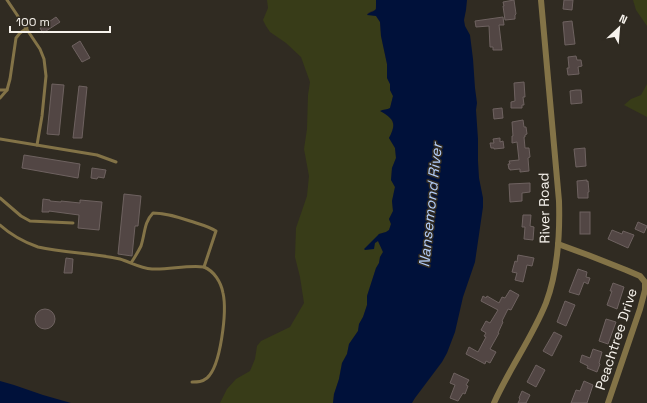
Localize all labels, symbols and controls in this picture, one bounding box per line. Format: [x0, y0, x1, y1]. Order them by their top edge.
scale bar [10, 8, 110, 34]
north arrow [599, 8, 639, 48]
text: N [617, 11, 630, 27]
text: 100 m [16, 14, 50, 30]
water label: Nansemond River [414, 141, 446, 268]
street label: River Road [534, 172, 554, 244]
street label: Peachtree Drive [591, 286, 641, 392]

